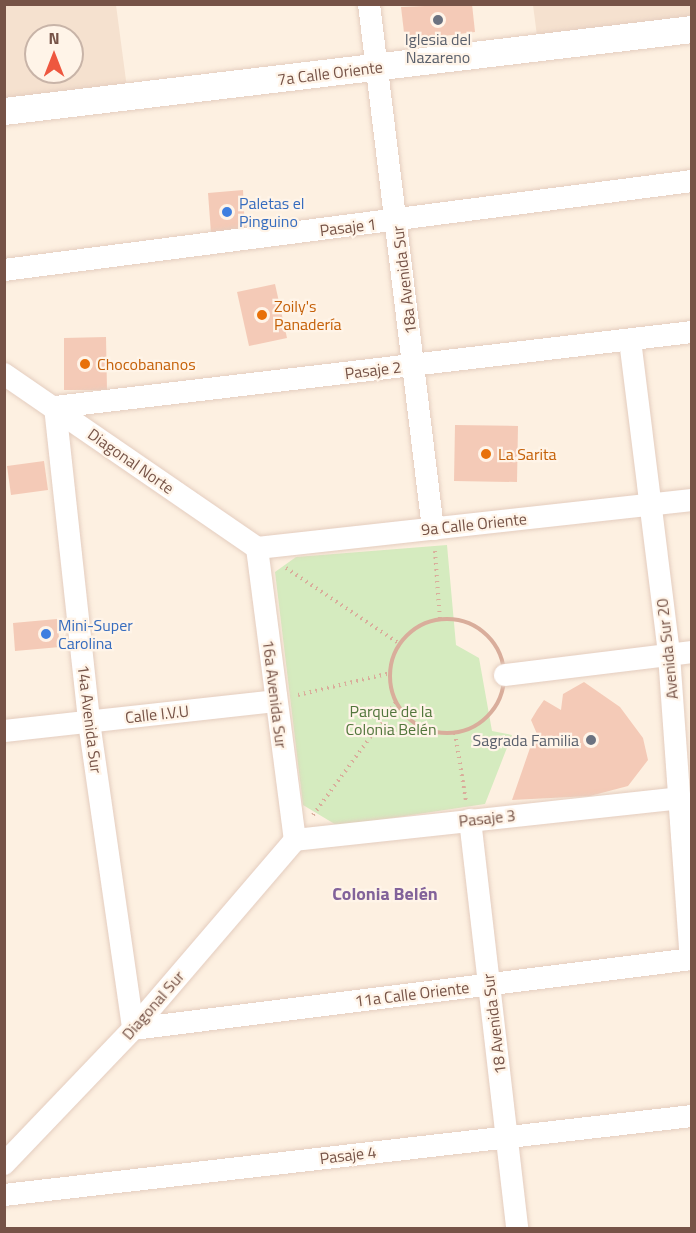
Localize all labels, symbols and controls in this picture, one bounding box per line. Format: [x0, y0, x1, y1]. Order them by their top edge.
marker: Iglesia del Nazareno [431, 13, 445, 27]
north arrow [24, 24, 84, 84]
text: N [48, 26, 60, 50]
place label: Iglesia del Nazareno [405, 29, 471, 67]
street label: 7a Calle Oriente [276, 57, 384, 89]
place label: Paletas el Pinguino [239, 193, 305, 231]
marker: Paletas el Pinguino [220, 205, 234, 219]
street label: Pasaje 1 [319, 214, 377, 240]
street label: 18a Avenida Sur [388, 225, 420, 335]
place label: Zoily's Panadería [274, 296, 342, 334]
marker: Zoily's Panadería [255, 308, 269, 322]
place label: Chocobananos [97, 354, 196, 374]
marker: Chocobananos [78, 357, 92, 371]
street label: Pasaje 2 [344, 357, 402, 383]
street label: Diagonal Norte [84, 424, 178, 498]
place label: La Sarita [498, 444, 557, 464]
marker: La Sarita [479, 447, 493, 461]
street label: 9a Calle Oriente [420, 509, 528, 539]
street label: Avenida Sur 20 [652, 598, 682, 700]
place label: Mini-Super Carolina [58, 615, 133, 653]
marker: Mini-Super Carolina [39, 627, 53, 641]
street label: 16a Avenida Sur [259, 639, 291, 749]
street label: 14a Avenida Sur [74, 664, 106, 774]
street label: Calle I.V.U [124, 701, 190, 727]
park label: Parque de la Colonia Belén [345, 701, 437, 739]
place label: Sagrada Familia [473, 730, 579, 750]
marker: Sagrada Familia [584, 733, 598, 747]
street label: Pasaje 3 [458, 805, 516, 831]
district label: Colonia Belén [332, 883, 438, 905]
street label: Diagonal Sur [118, 967, 188, 1043]
street label: 18 Avenida Sur [478, 973, 510, 1075]
street label: 11a Calle Oriente [354, 977, 470, 1011]
street label: Pasaje 4 [319, 1142, 377, 1168]

